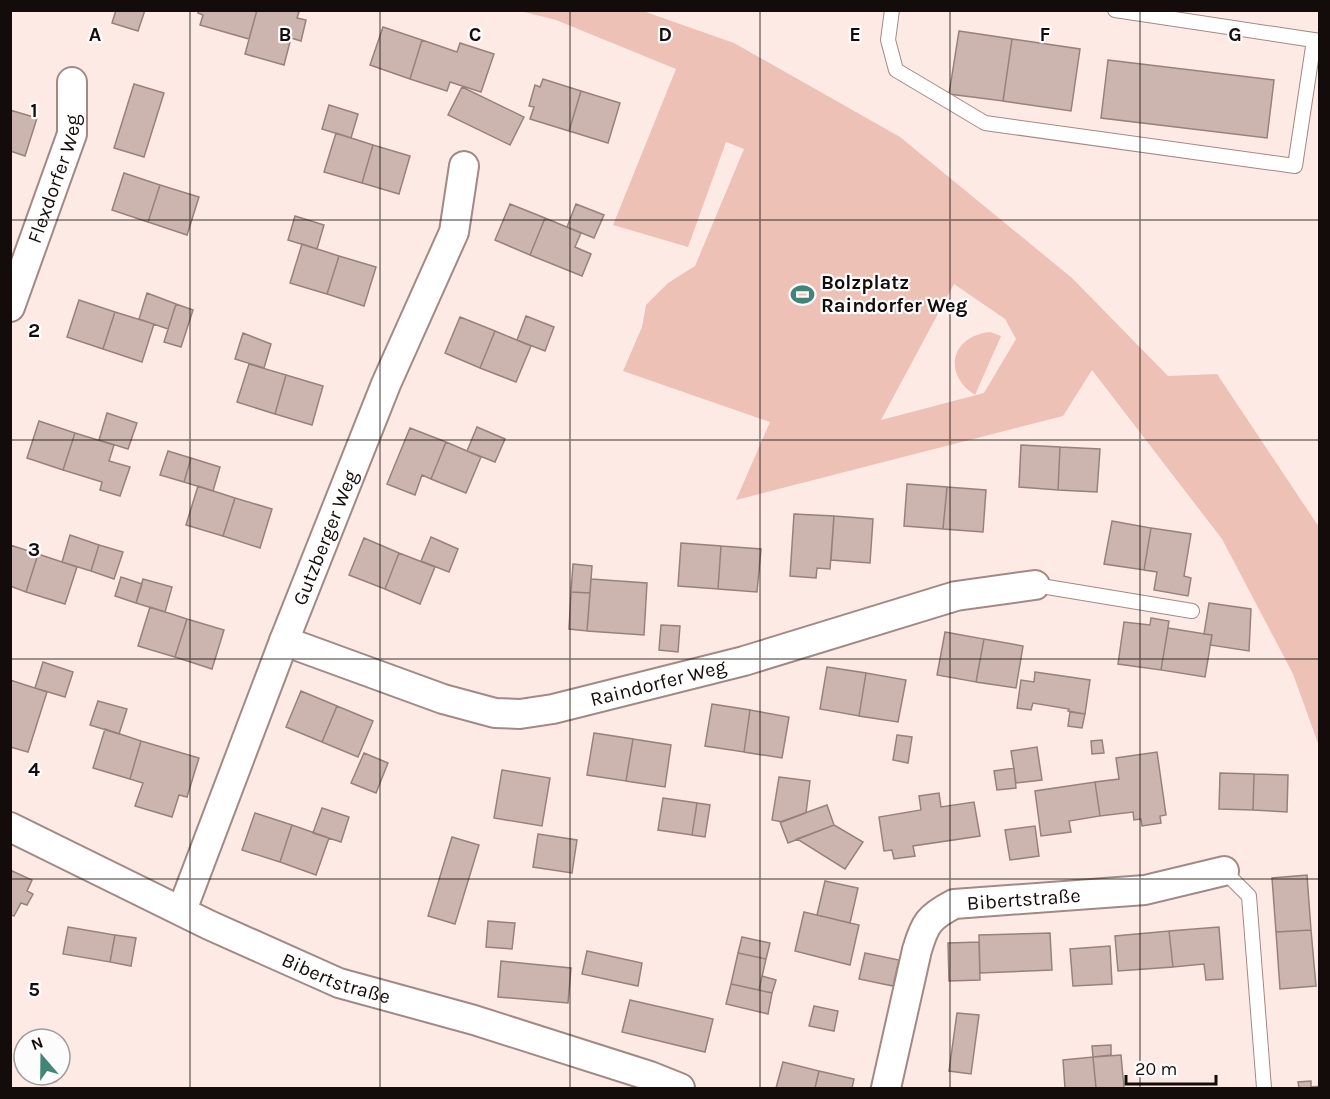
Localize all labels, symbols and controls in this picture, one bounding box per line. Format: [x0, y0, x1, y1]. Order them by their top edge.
text: A [89, 23, 102, 46]
text: B [279, 23, 291, 46]
text: C [469, 23, 481, 46]
text: D [658, 23, 672, 46]
text: E [849, 23, 861, 46]
text: F [1040, 23, 1051, 46]
text: G [1228, 23, 1242, 46]
text: 1 [30, 99, 38, 122]
street label: Flexdorfer Weg [22, 114, 84, 246]
place label: Bolzplatz Raindorfer Weg [821, 271, 968, 317]
sports icon: Bolzplatz Raindorfer Weg [790, 281, 816, 307]
text: 2 [28, 319, 40, 342]
street label: Gutzberger Weg [288, 467, 362, 608]
text: 3 [28, 538, 40, 561]
street label: Raindorfer Weg [588, 654, 729, 711]
text: 4 [28, 758, 40, 781]
street label: Bibertstraße [966, 883, 1081, 915]
street label: Bibertstraße [278, 948, 393, 1008]
text: 5 [28, 978, 40, 1001]
north arrow [12, 1027, 72, 1087]
text: N [28, 1032, 46, 1054]
scale bar [1126, 1048, 1216, 1086]
text: 20 m [1135, 1058, 1177, 1080]

